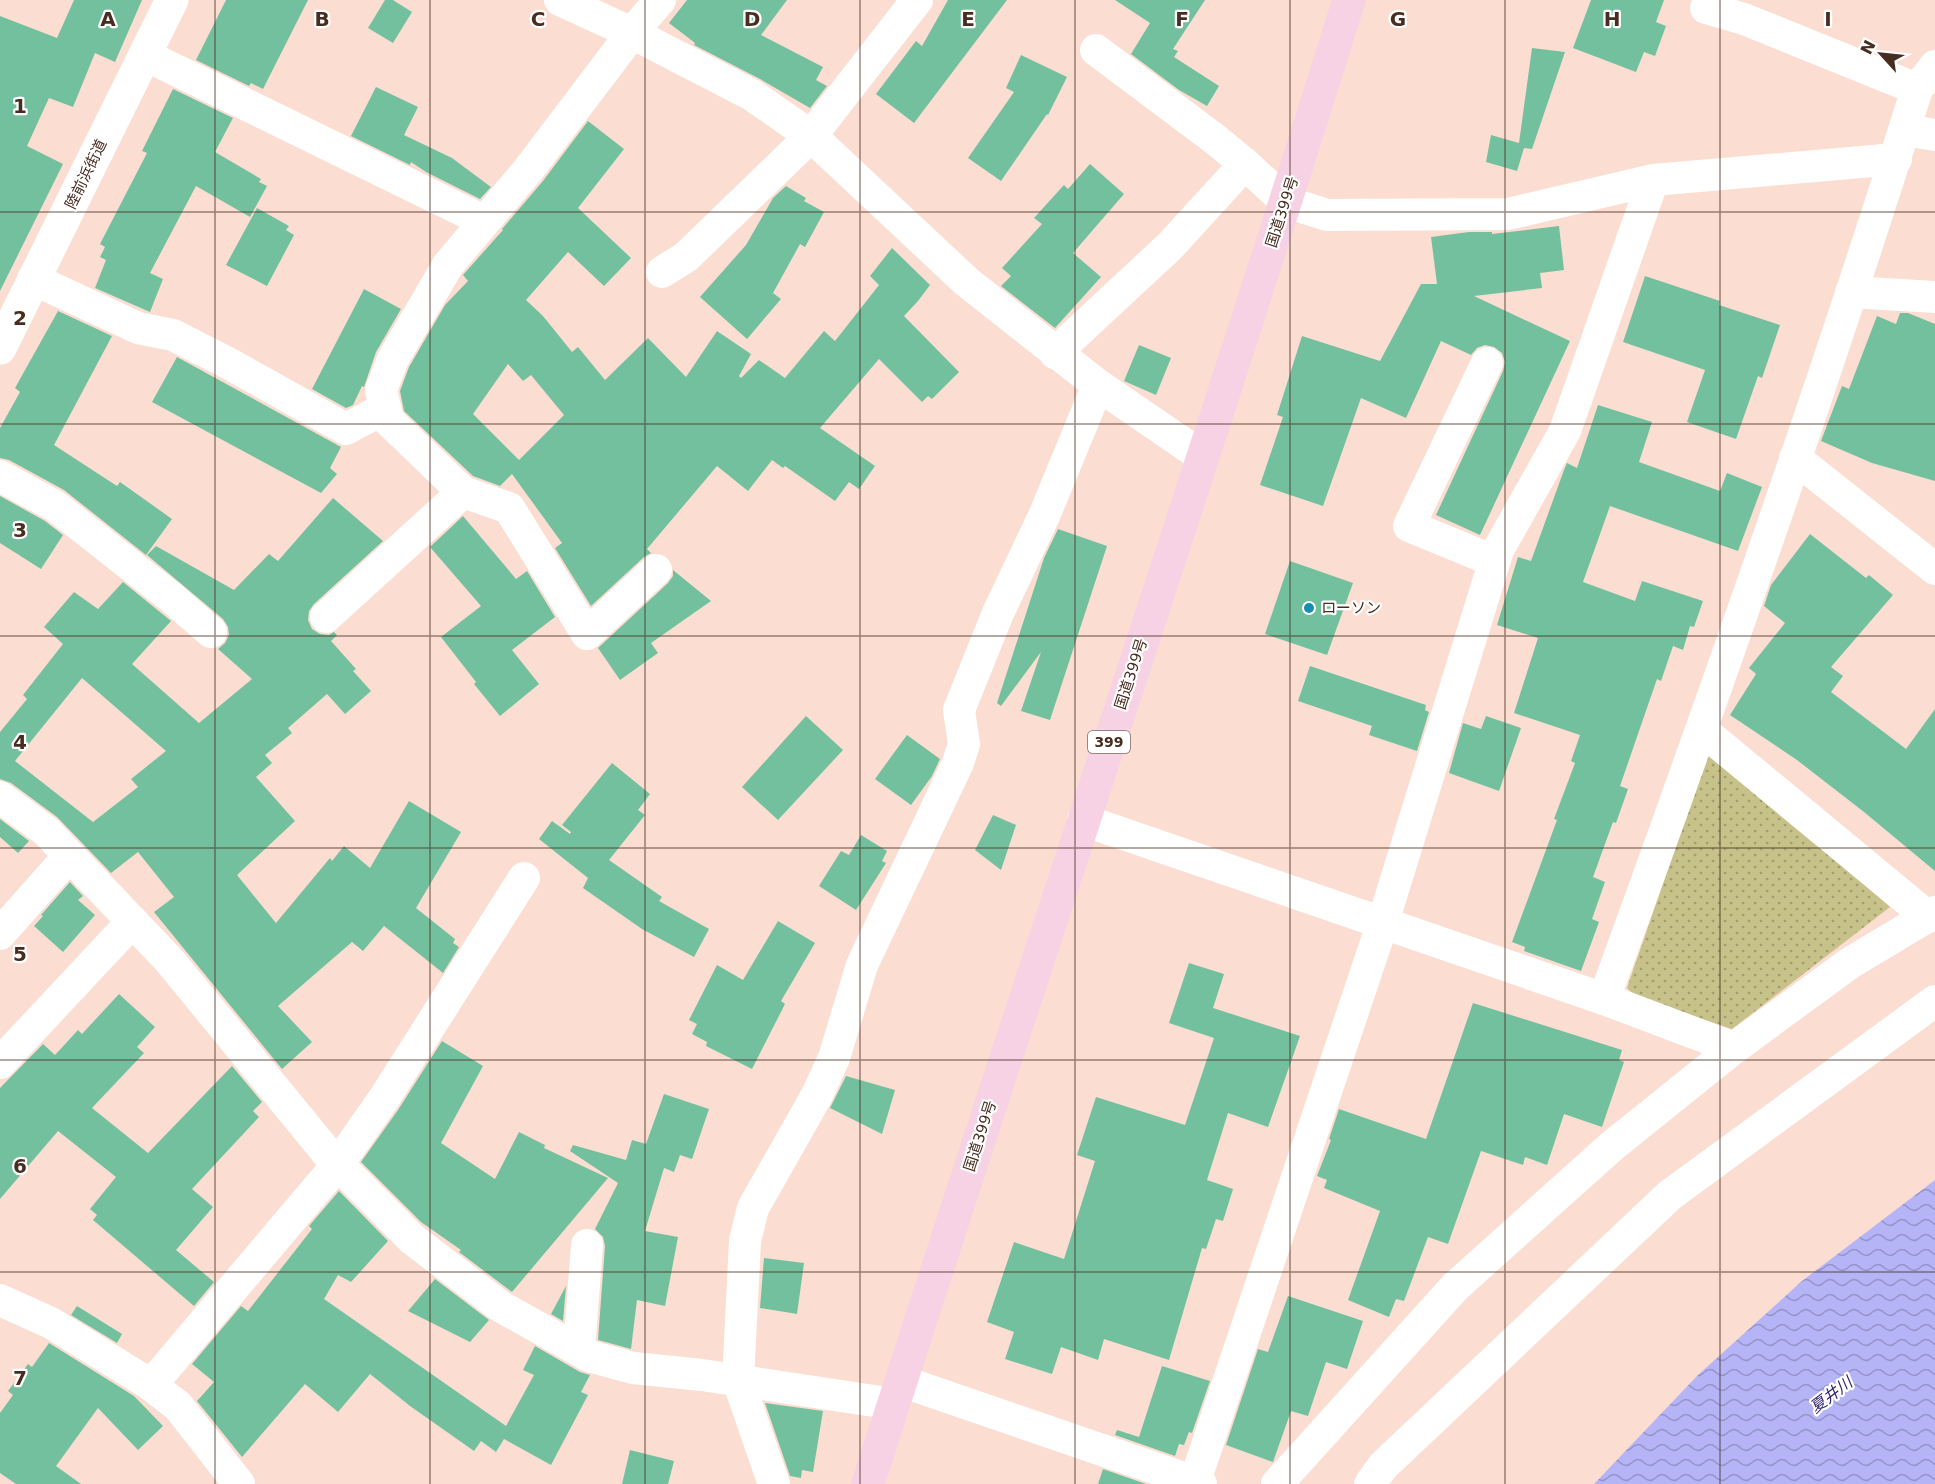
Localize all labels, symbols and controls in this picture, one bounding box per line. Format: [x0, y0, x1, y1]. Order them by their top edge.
text: A [100, 7, 116, 31]
text: B [314, 7, 330, 31]
text: C [531, 7, 545, 31]
text: D [744, 7, 760, 31]
text: E [961, 7, 975, 31]
text: F [1175, 7, 1189, 31]
text: G [1390, 7, 1406, 31]
text: H [1604, 7, 1620, 31]
text: I [1824, 7, 1832, 31]
north arrow [1851, 24, 1911, 84]
text: N [1857, 37, 1880, 58]
text: 1 [13, 94, 27, 118]
street label: 陸前浜街道 [61, 136, 111, 212]
street label: 国道399号 [1262, 174, 1302, 250]
text: 2 [13, 306, 27, 330]
text: 3 [13, 518, 27, 542]
place label: ローソン [1321, 599, 1381, 617]
marker: ローソン [1302, 601, 1316, 615]
street label: 国道399号 [1111, 636, 1151, 712]
text: 4 [13, 730, 27, 754]
road number: 399 [1088, 731, 1130, 753]
text: 5 [13, 942, 27, 966]
street label: 国道399号 [960, 1098, 1000, 1174]
text: 6 [13, 1154, 27, 1178]
text: 7 [13, 1366, 27, 1390]
water label: 夏井川 [1806, 1372, 1857, 1417]

